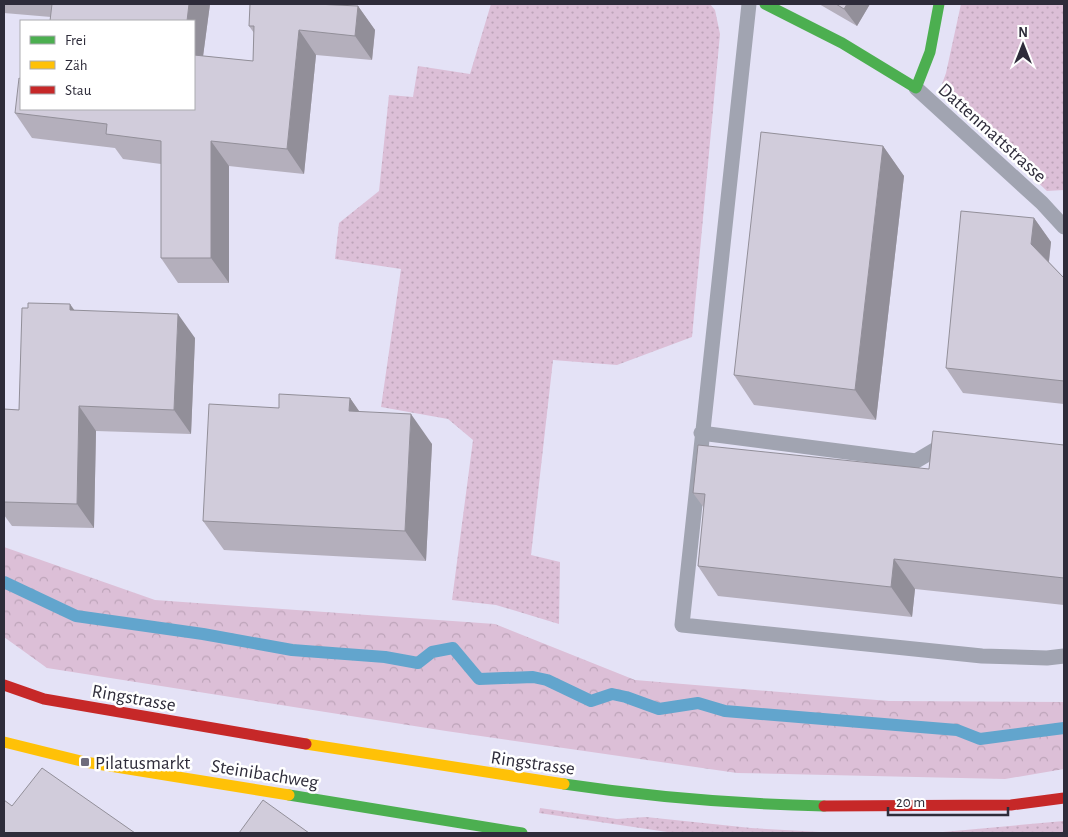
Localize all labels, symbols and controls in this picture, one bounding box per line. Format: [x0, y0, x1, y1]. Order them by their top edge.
legend [20, 20, 195, 110]
north arrow [998, 20, 1048, 70]
text: N [1018, 26, 1028, 40]
text: Frei [65, 33, 86, 48]
text: Zäh [65, 58, 88, 73]
street label: Dattenmattstrasse [934, 80, 1050, 186]
text: Stau [65, 83, 92, 98]
street label: Ringstrasse [90, 682, 177, 715]
street label: Ringstrasse [489, 748, 576, 779]
place label: Pilatusmarkt [95, 754, 190, 773]
marker: Pilatusmarkt [79, 756, 91, 768]
street label: Steinibachweg [210, 757, 320, 792]
scale bar [888, 784, 1008, 816]
text: 20 m [896, 795, 925, 810]

